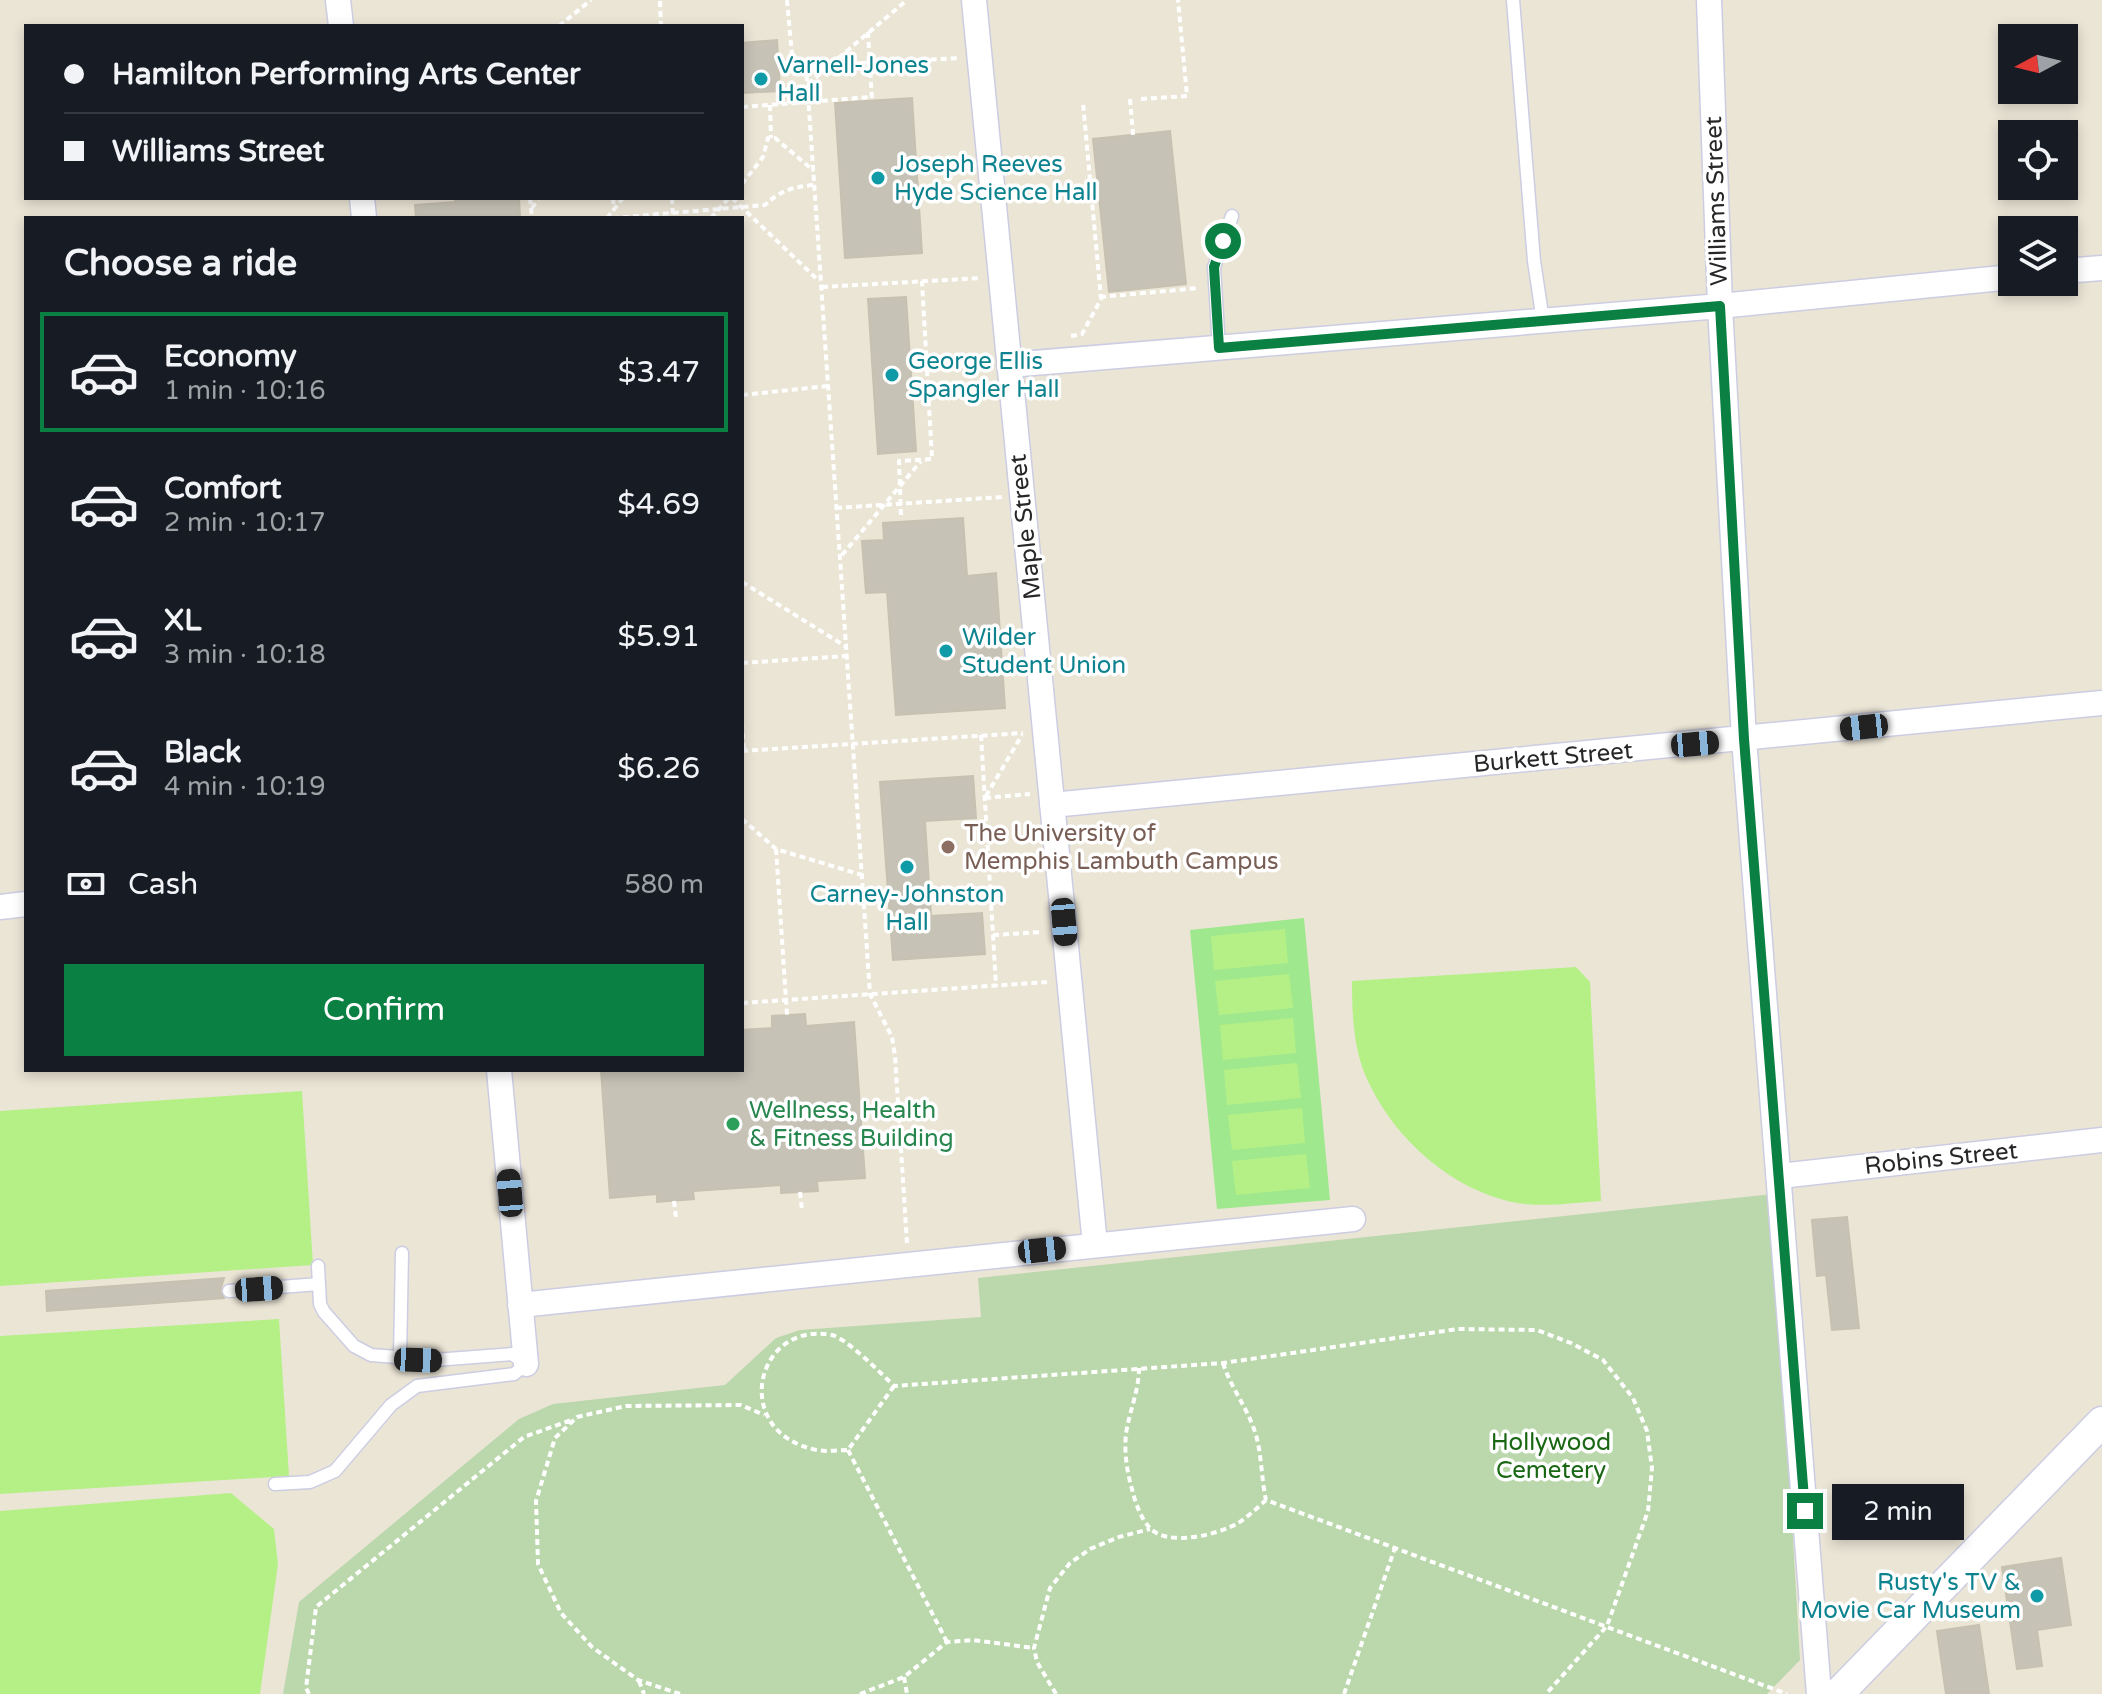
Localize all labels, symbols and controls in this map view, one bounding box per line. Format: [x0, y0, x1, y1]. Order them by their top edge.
north arrow [1998, 24, 2078, 104]
map controls [1998, 24, 2078, 296]
place label: Varnell-Jones Hall [777, 51, 929, 108]
text: Hamilton Performing Arts Center [112, 56, 580, 93]
marker: Varnell-Jones Hall [752, 70, 770, 88]
street label: Williams Street [1699, 116, 1734, 286]
button: locate [1998, 120, 2078, 200]
text: Williams Street [112, 133, 324, 170]
place label: Joseph Reeves Hyde Science Hall [894, 150, 1097, 207]
marker: Joseph Reeves Hyde Science Hall [869, 169, 887, 187]
button: layers [1998, 216, 2078, 296]
route start [1205, 223, 1241, 259]
text: Choose a ride [64, 242, 297, 285]
icon: car [68, 336, 140, 408]
text: Economy [164, 338, 297, 375]
place label: George Ellis Spangler Hall [908, 347, 1060, 404]
text: $3.47 [618, 354, 700, 391]
marker: George Ellis Spangler Hall [883, 366, 901, 384]
text: 1 min · 10:16 [164, 375, 326, 406]
street label: Maple Street [1003, 453, 1048, 601]
icon: car [68, 468, 140, 540]
text: Comfort [164, 470, 282, 507]
text: $4.69 [617, 486, 700, 523]
text: 2 min · 10:17 [164, 507, 326, 538]
icon: car [68, 600, 140, 672]
text: XL [164, 602, 201, 639]
text: $5.91 [618, 618, 700, 655]
place label: Wilder Student Union [962, 623, 1126, 680]
text: 3 min · 10:18 [164, 639, 326, 670]
marker: Wilder Student Union [937, 642, 955, 660]
car [1839, 713, 1889, 741]
car [1670, 730, 1720, 758]
icon: car [68, 732, 140, 804]
text: Black [164, 734, 241, 771]
street label: Burkett Street [1472, 736, 1634, 779]
text: $6.26 [617, 750, 700, 787]
text: 4 min · 10:19 [164, 771, 326, 802]
place label: The University of Memphis Lambuth Campus [964, 819, 1279, 876]
marker: The University of Memphis Lambuth Campus [939, 838, 957, 856]
marker: Carney-Johnston Hall [898, 858, 916, 876]
icon: cash [64, 862, 108, 906]
text: Cash [128, 866, 198, 903]
text: 580 m [624, 869, 704, 900]
place label: Carney-Johnston Hall [810, 880, 1004, 937]
car [1050, 897, 1078, 947]
button: Confirm [64, 964, 704, 1056]
place label: Wellness, Health & Fitness Building [749, 1096, 954, 1153]
marker: Wellness, Health & Fitness Building [724, 1115, 742, 1133]
street label: Robins Street [1863, 1136, 2019, 1181]
car [496, 1168, 524, 1218]
car [1017, 1236, 1067, 1264]
car [234, 1275, 284, 1303]
car [394, 1347, 442, 1373]
park label: Hollywood Cemetery [1491, 1428, 1611, 1485]
callout: 2 min [1833, 1483, 1965, 1539]
route end [1787, 1493, 1823, 1529]
text: 2 min [1863, 1496, 1933, 1527]
place label: Rusty's TV & Movie Car Museum [1800, 1568, 2021, 1625]
marker: Rusty's TV & Movie Car Museum [2028, 1587, 2046, 1605]

